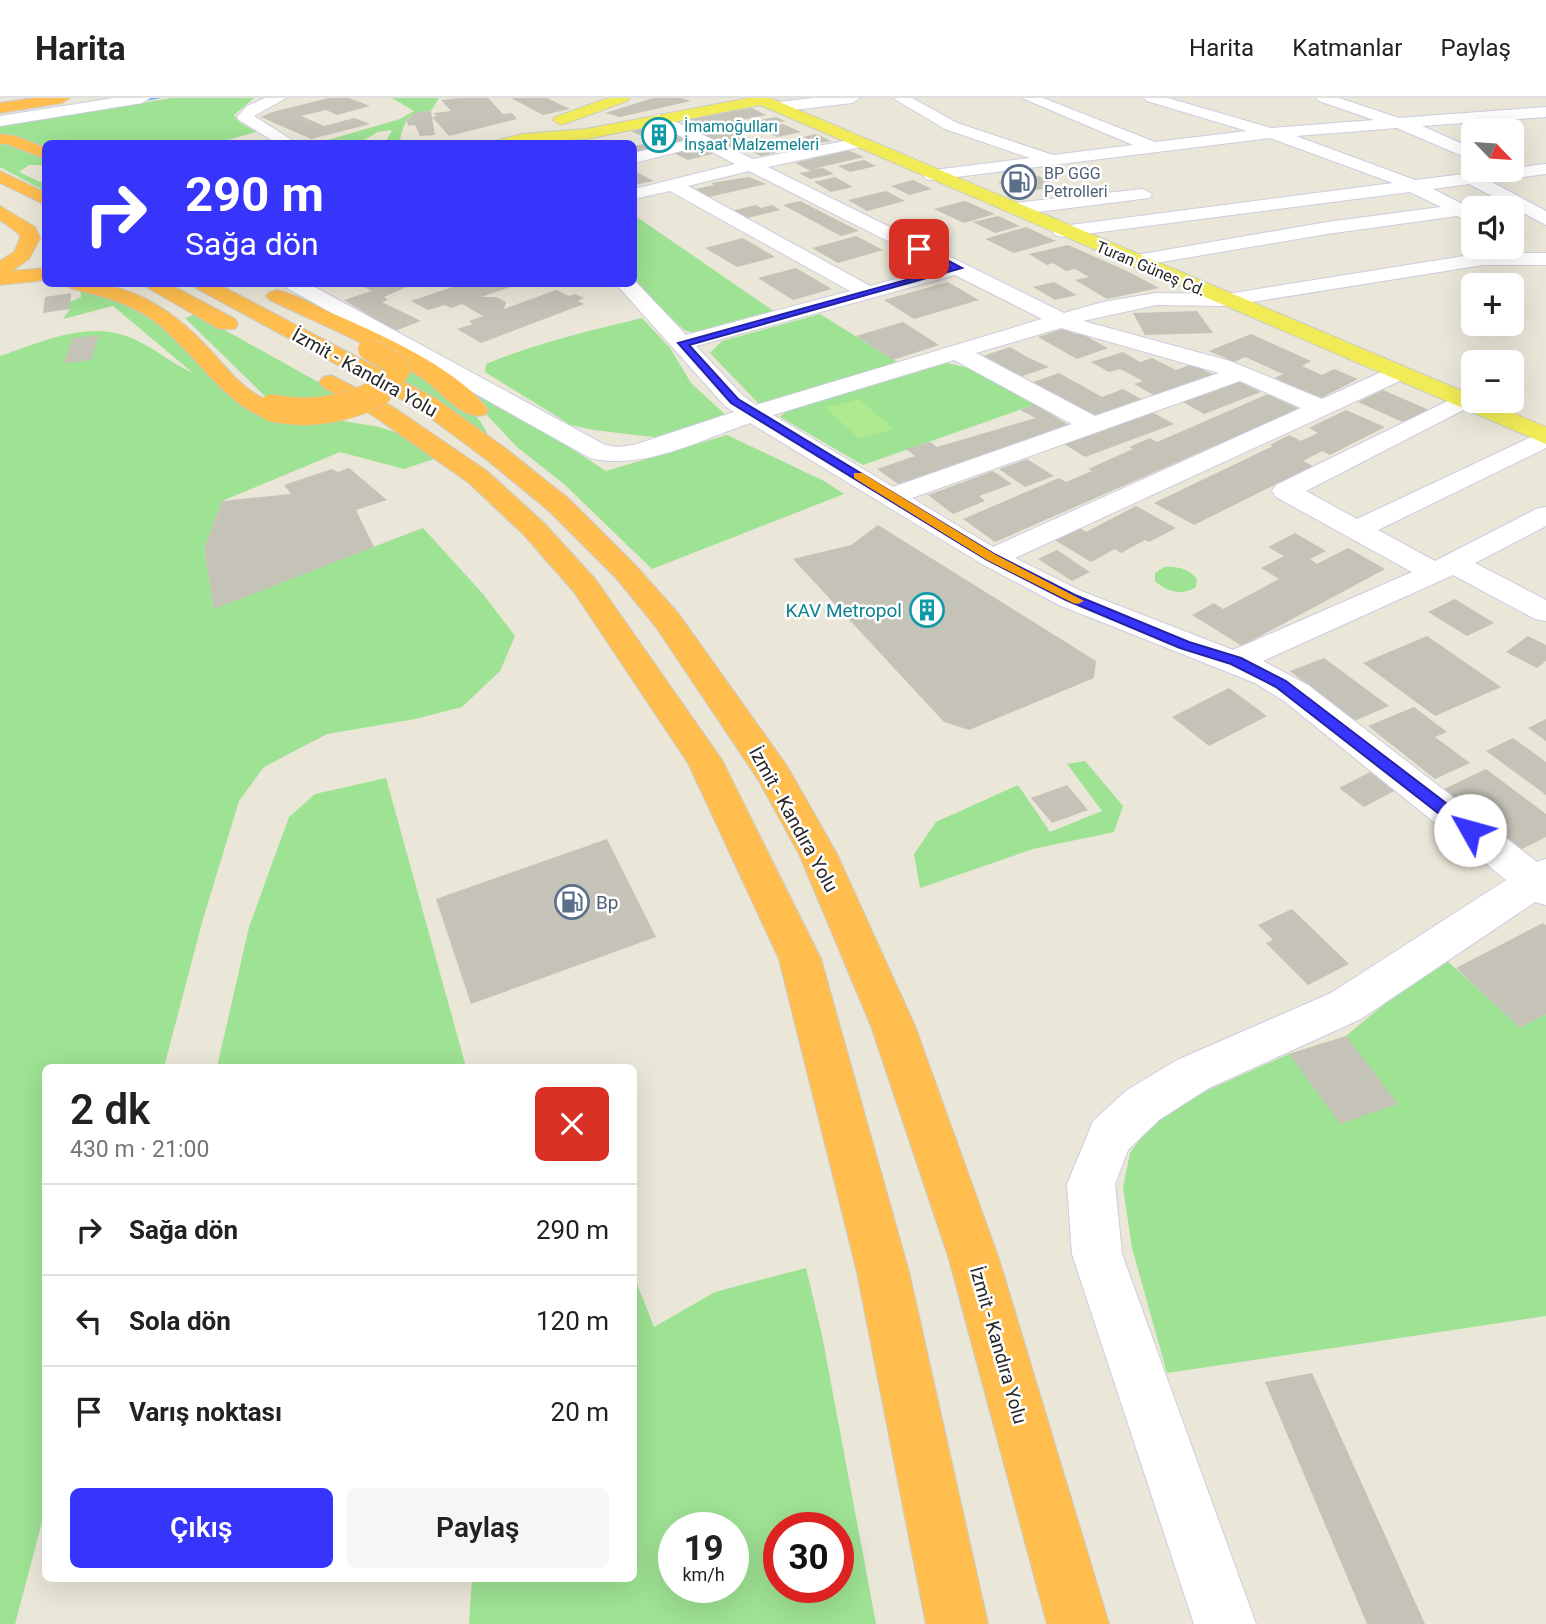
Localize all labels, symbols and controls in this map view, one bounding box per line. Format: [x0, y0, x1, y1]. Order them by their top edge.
text: Harita [35, 29, 126, 68]
text: Harita [1189, 34, 1254, 62]
text: Katmanlar [1292, 34, 1402, 62]
text: Paylaş [1440, 34, 1511, 62]
building icon: İmamoğulları İnşaat Malzemeleri [640, 116, 678, 154]
place label: İmamoğulları İnşaat Malzemeleri [684, 117, 819, 154]
north arrow [1461, 119, 1524, 182]
map controls [1461, 119, 1524, 413]
fuel station icon: BP GGG Petrolleri [1000, 163, 1038, 201]
place label: BP GGG Petrolleri [1044, 164, 1108, 201]
text: 290 m [185, 166, 324, 223]
icon: right [70, 168, 161, 259]
button: sound [1461, 196, 1524, 259]
pin [889, 219, 949, 279]
text: Sağa dön [185, 225, 319, 263]
icon: arrive [900, 230, 938, 268]
street label: Turan Güneş Cd. [1093, 237, 1208, 300]
button: + [1461, 273, 1524, 336]
street label: İzmit - Kandıra Yolu [288, 323, 442, 422]
button: − [1461, 350, 1524, 413]
building icon: KAV Metropol [908, 591, 946, 629]
place label: KAV Metropol [786, 599, 902, 622]
street label: İzmit - Kandıra Yolu [744, 742, 843, 896]
position arrow [1433, 793, 1507, 867]
fuel station icon: Bp [553, 883, 591, 921]
place label: Bp [596, 891, 619, 914]
text: 2 dk [70, 1085, 150, 1134]
button: close [535, 1087, 609, 1161]
text: 430 m · 21:00 [70, 1136, 209, 1163]
icon: right [70, 1211, 108, 1249]
text: Sağa dön [129, 1215, 238, 1245]
text: 290 m [536, 1215, 609, 1245]
street label: İzmit - Kandıra Yolu [965, 1264, 1032, 1427]
icon: left [70, 1302, 108, 1340]
text: Sola dön [129, 1306, 231, 1336]
text: 120 m [536, 1306, 609, 1336]
icon: arrive [70, 1393, 108, 1431]
text: Varış noktası [129, 1397, 282, 1427]
text: 20 m [551, 1397, 609, 1427]
button: Çıkış [70, 1488, 333, 1568]
button: Paylaş [347, 1488, 609, 1568]
speed limit sign: 30 [763, 1512, 854, 1603]
text: 19 [683, 1528, 724, 1569]
text: km/h [682, 1564, 725, 1585]

